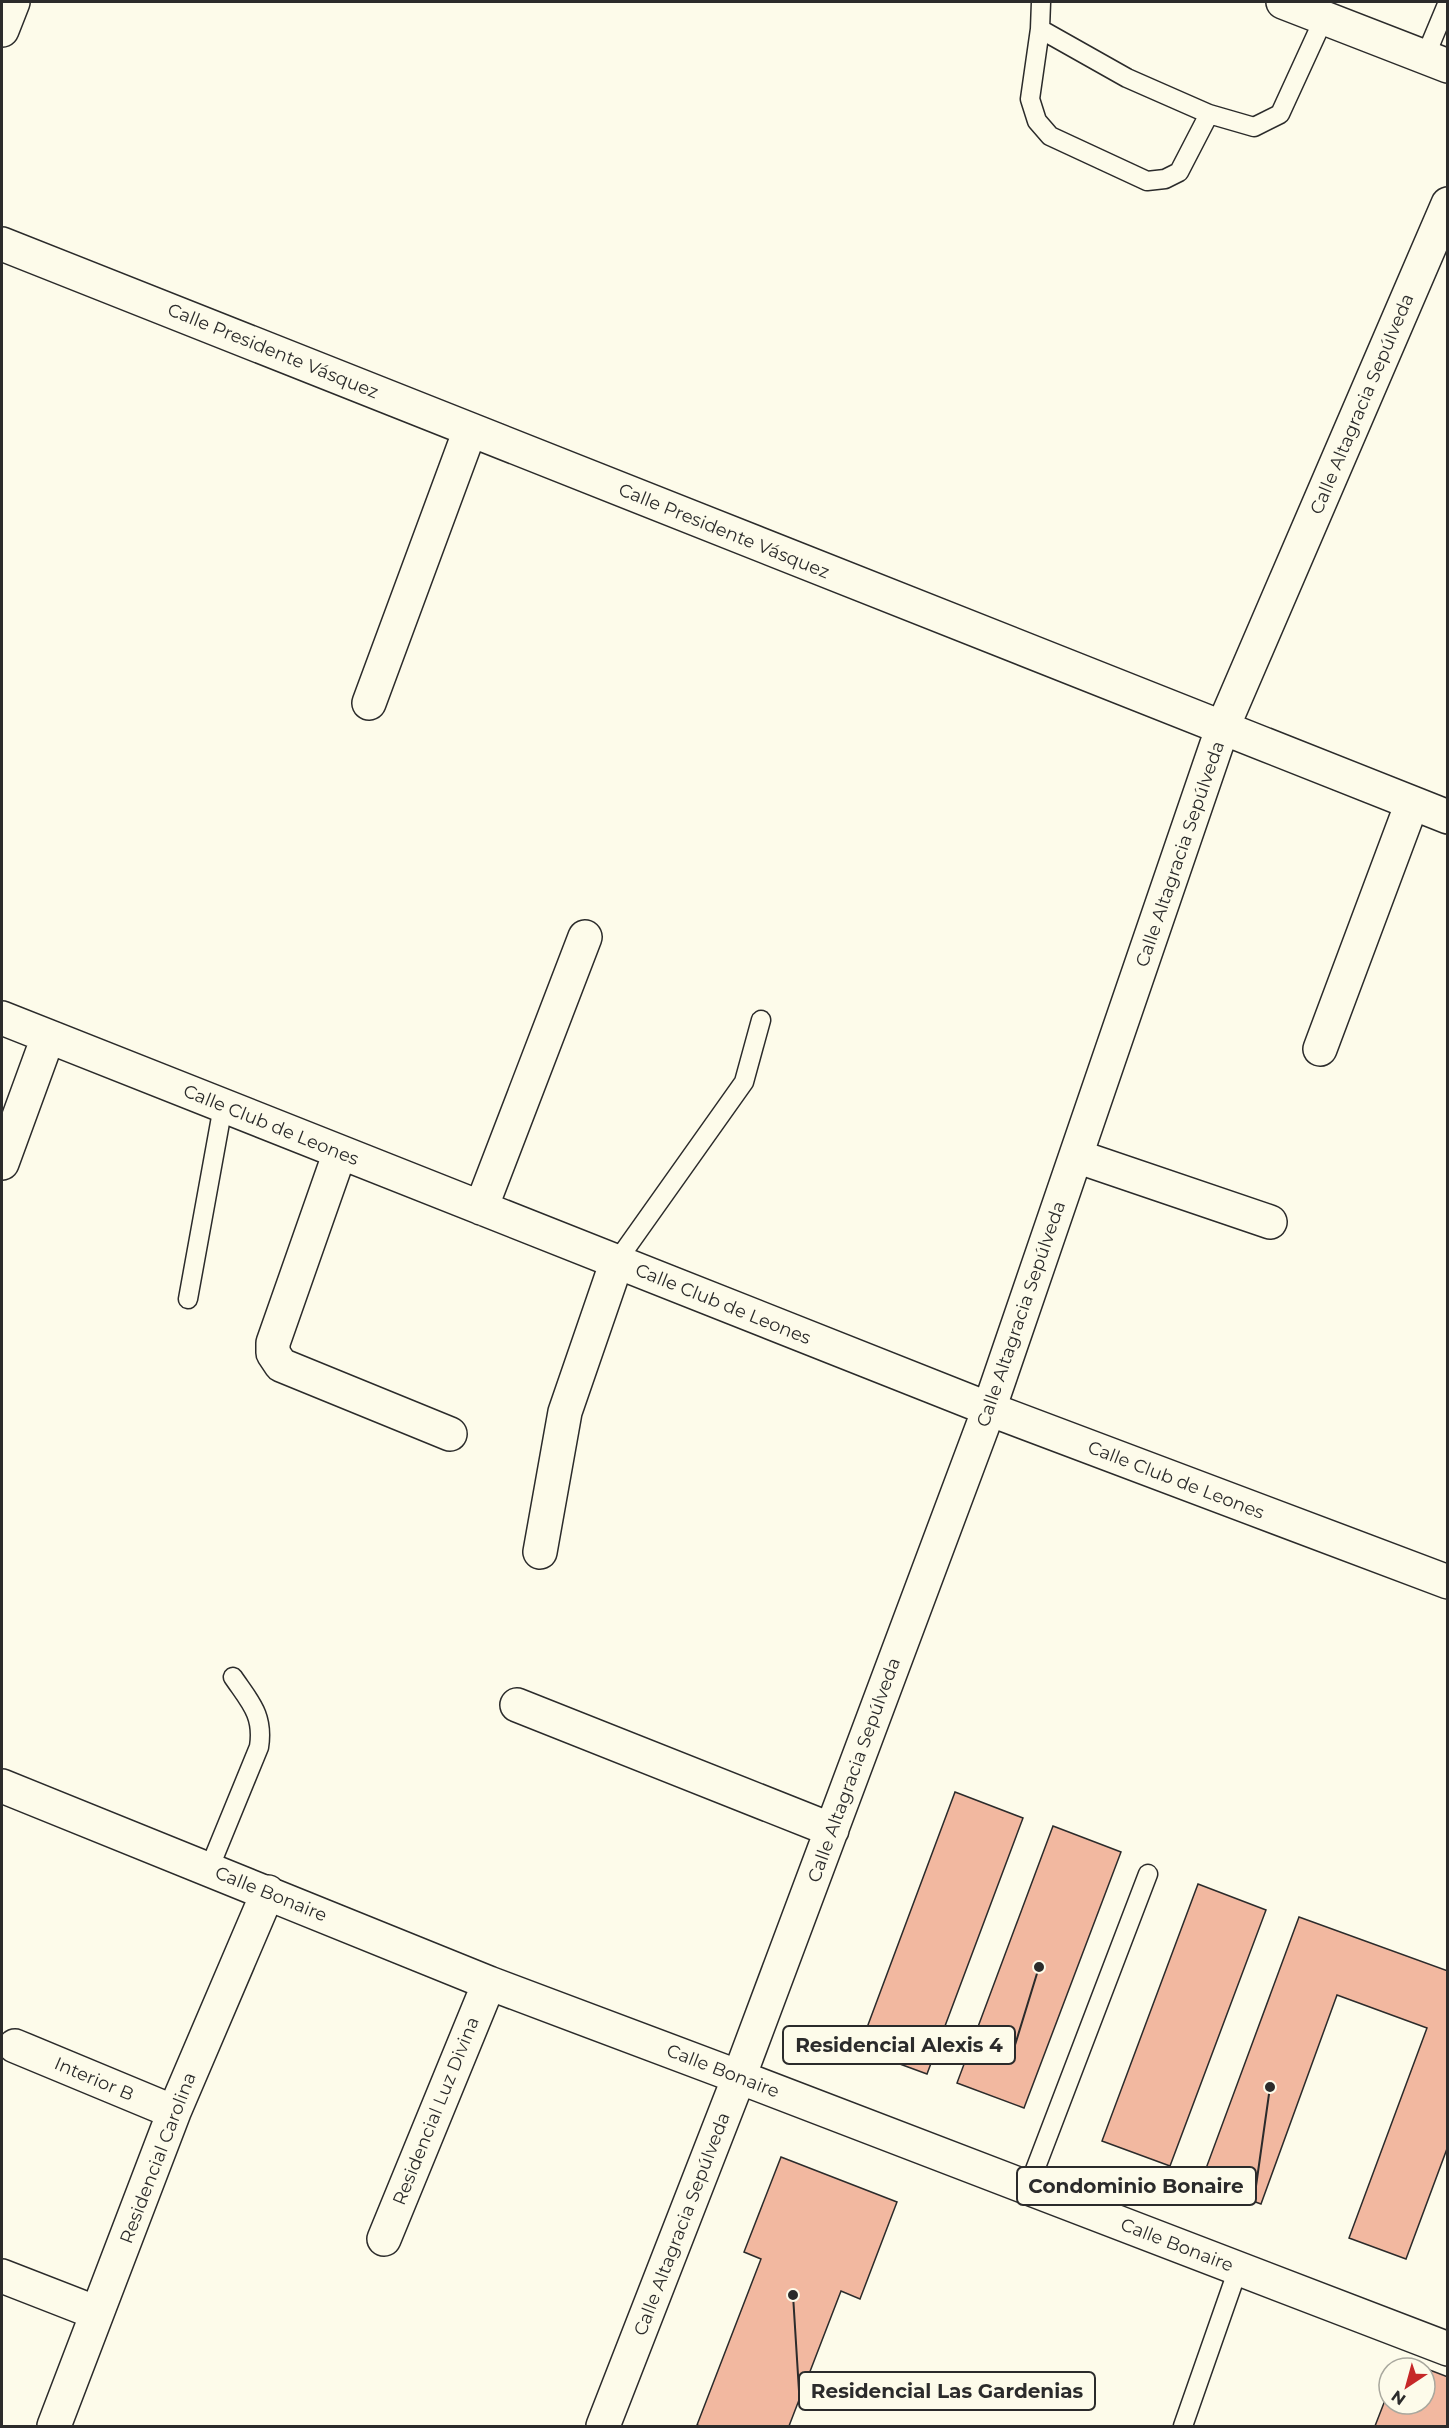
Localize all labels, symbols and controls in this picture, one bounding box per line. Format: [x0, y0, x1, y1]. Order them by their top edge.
street label: Calle Altagracia Sepúlveda [1305, 290, 1419, 518]
street label: Calle Presidente Vásquez [164, 299, 382, 403]
street label: Calle Presidente Vásquez [615, 479, 833, 583]
street label: Calle Altagracia Sepúlveda [1131, 738, 1229, 970]
street label: Calle Club de Leones [180, 1080, 362, 1170]
street label: Calle Altagracia Sepúlveda [972, 1198, 1070, 1430]
street label: Calle Club de Leones [632, 1259, 814, 1349]
street label: Calle Club de Leones [1085, 1436, 1268, 1524]
street label: Calle Altagracia Sepúlveda [803, 1655, 905, 1885]
street label: Calle Bonaire [212, 1862, 330, 1927]
street label: Residencial Luz Divina [388, 2014, 484, 2208]
callout: Residencial Alexis 4 [783, 2026, 1015, 2064]
text: Residencial Alexis 4 [795, 2033, 1003, 2057]
street label: Calle Bonaire [664, 2039, 783, 2103]
street label: Interior B [51, 2052, 137, 2106]
street label: Residencial Carolina [115, 2069, 201, 2247]
street label: Calle Altagracia Sepúlveda [629, 2109, 735, 2339]
callout: Condominio Bonaire [1017, 2167, 1256, 2205]
text: Condominio Bonaire [1028, 2174, 1244, 2198]
street label: Calle Bonaire [1118, 2213, 1237, 2277]
north arrow [1377, 2356, 1437, 2416]
callout: Residencial Las Gardenias [799, 2372, 1095, 2410]
text: Residencial Las Gardenias [811, 2379, 1084, 2403]
text: N [1388, 2386, 1409, 2409]

